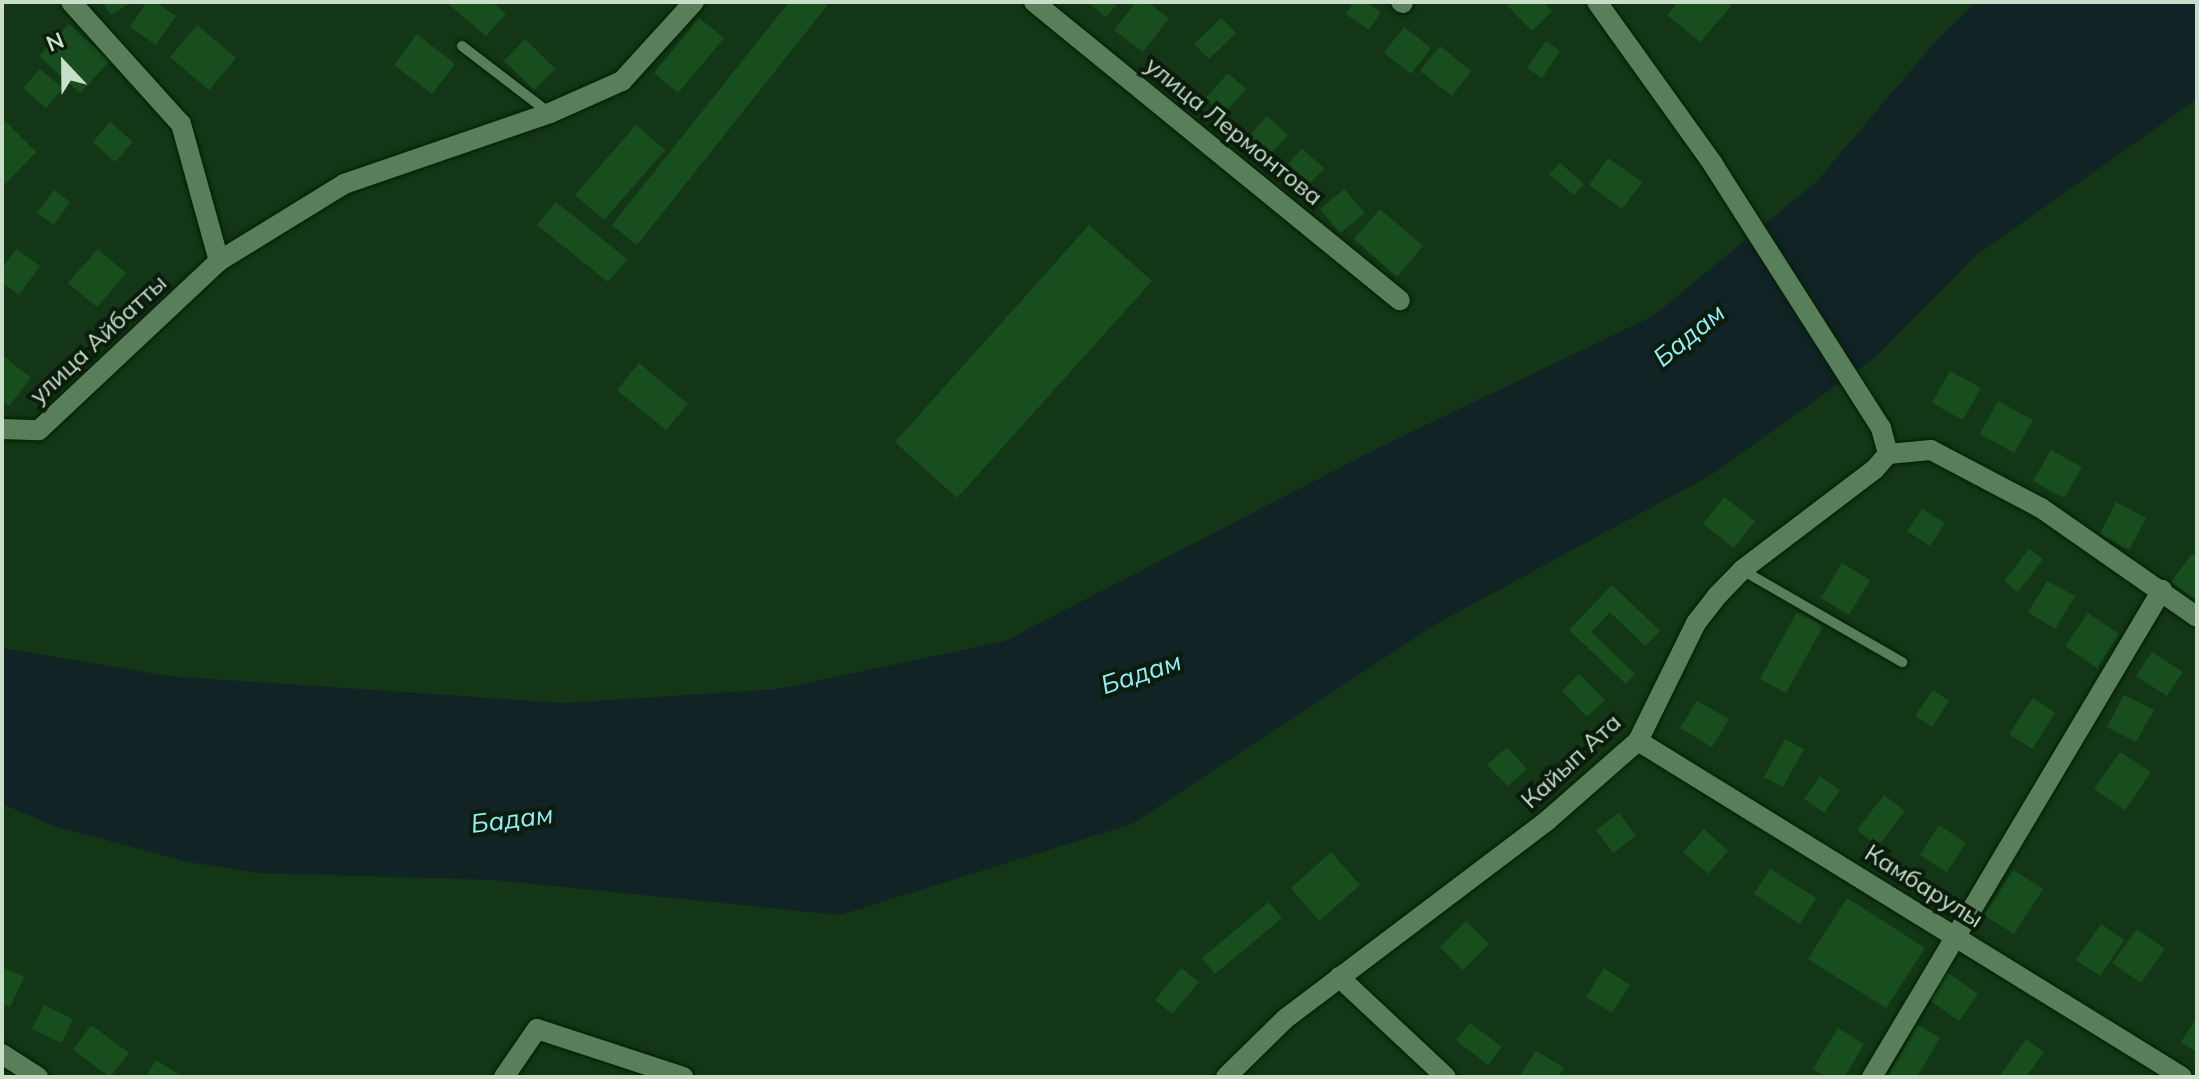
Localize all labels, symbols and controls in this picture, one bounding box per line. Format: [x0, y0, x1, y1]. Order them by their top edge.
north arrow [24, 24, 104, 104]
text: N [42, 26, 68, 58]
street label: улица Лермонтова [1140, 51, 1328, 211]
street label: улица Айбатты [24, 268, 172, 410]
water label: Бадам [1647, 297, 1731, 373]
water label: Бадам [1097, 645, 1185, 701]
street label: Кайып Ата [1515, 708, 1627, 814]
water label: Бадам [469, 798, 555, 840]
street label: Камбарулы [1860, 838, 1988, 934]

